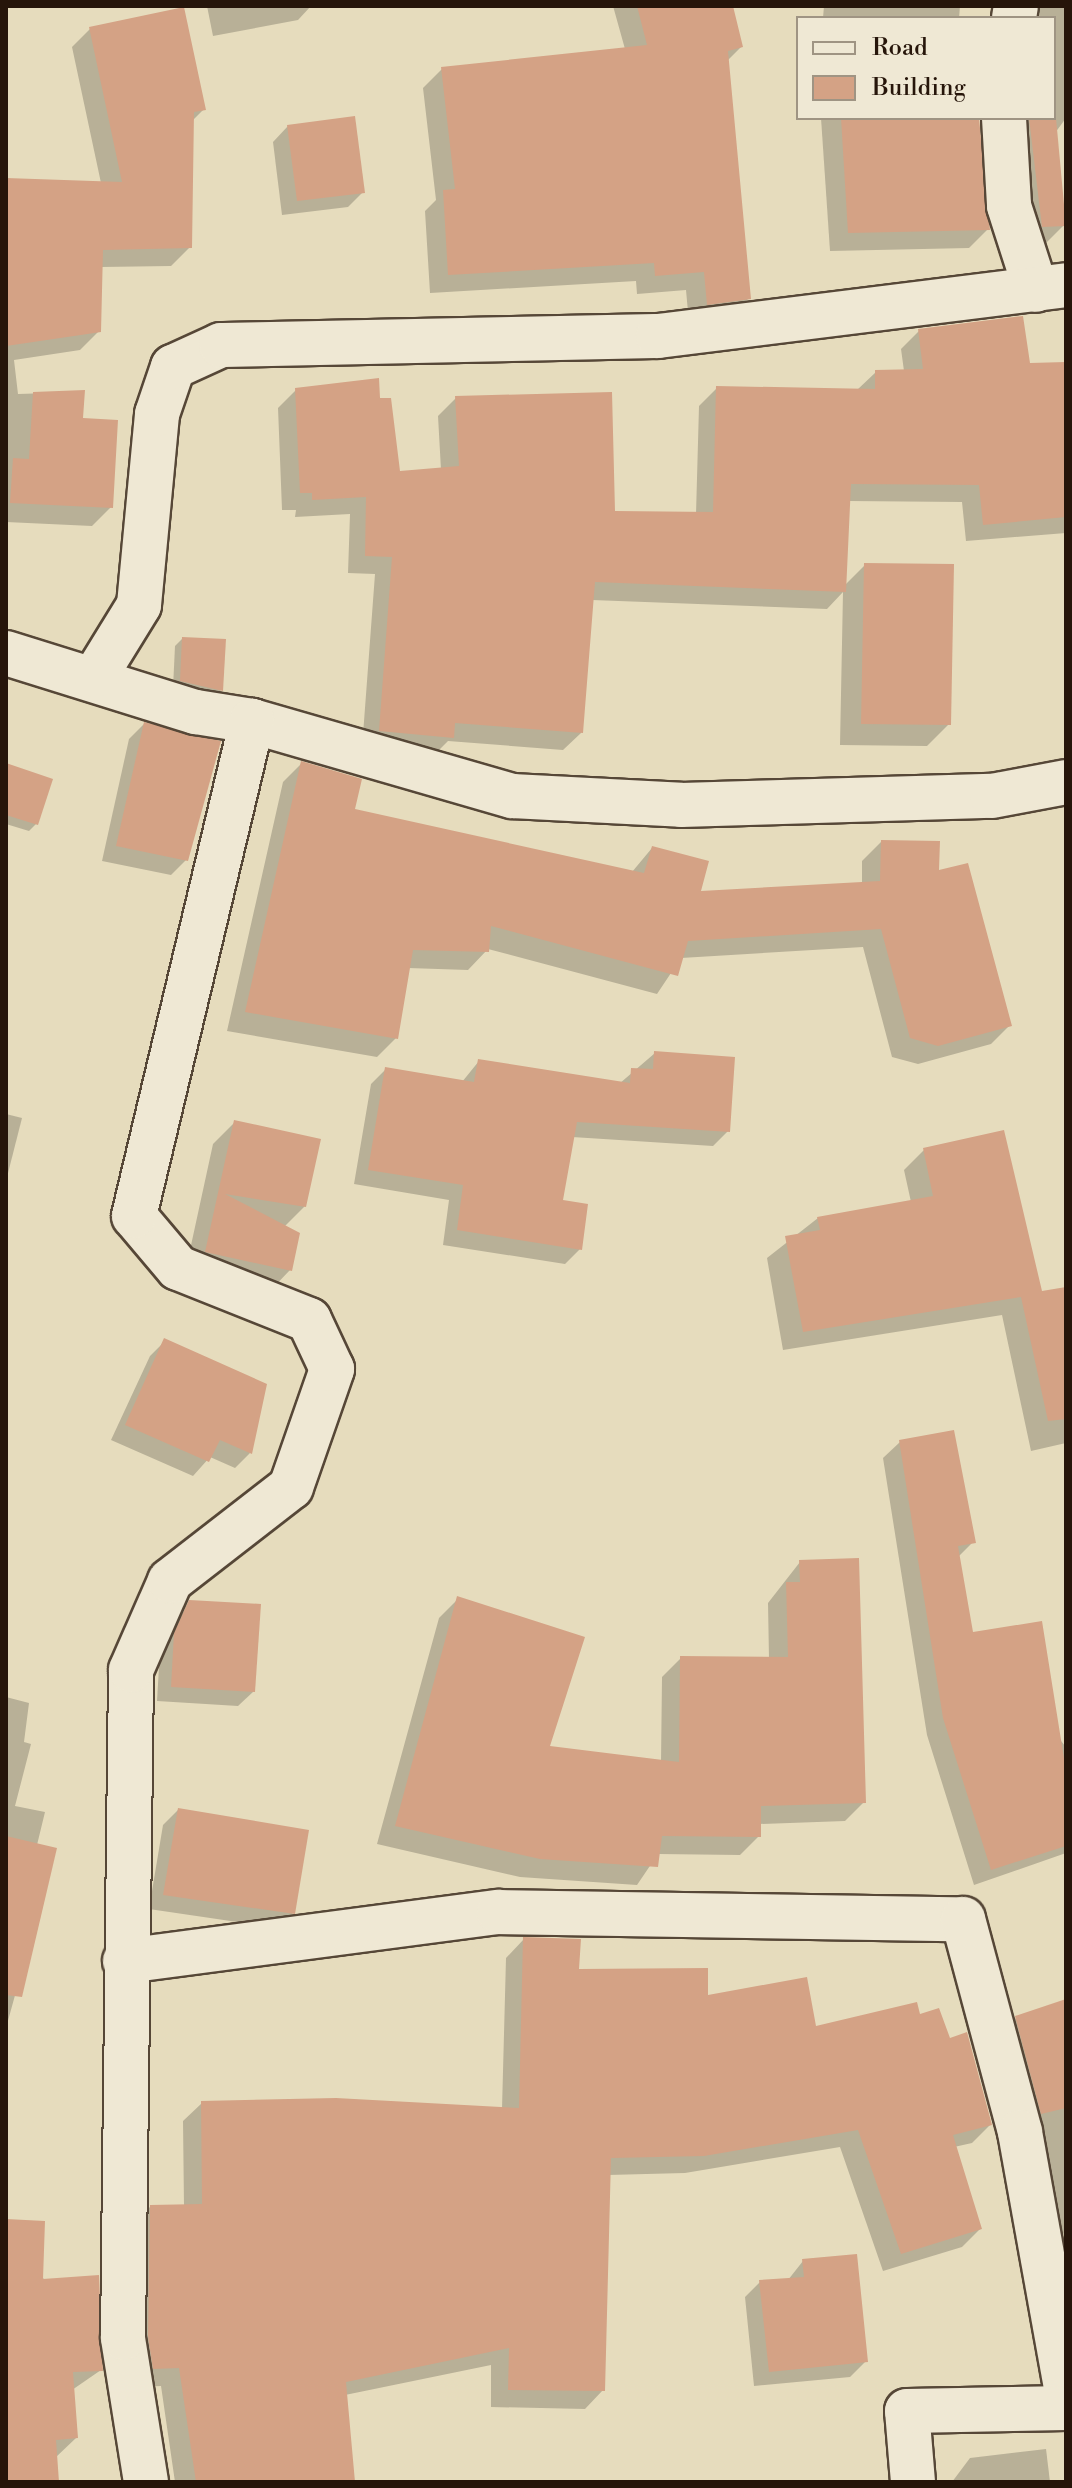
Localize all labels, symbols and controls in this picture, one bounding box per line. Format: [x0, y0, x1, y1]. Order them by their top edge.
legend [796, 16, 1056, 120]
text: Road [872, 33, 928, 63]
text: Building [872, 73, 966, 103]

